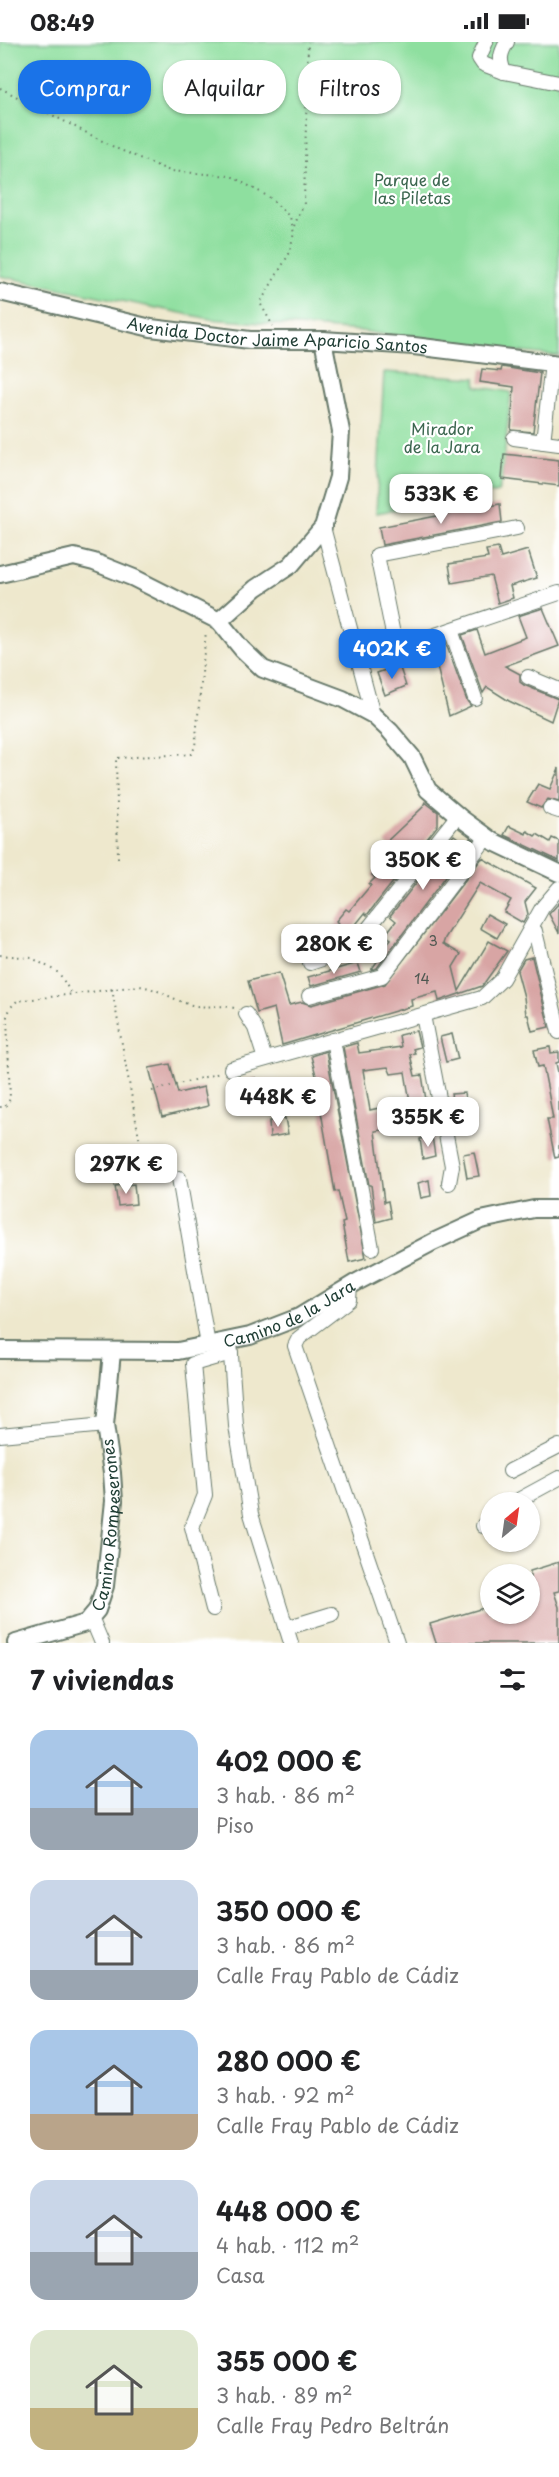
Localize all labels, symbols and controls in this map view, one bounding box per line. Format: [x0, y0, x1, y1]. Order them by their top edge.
text: 08:49 [30, 5, 95, 38]
chip: Comprar [18, 60, 151, 114]
chip: Alquilar [163, 60, 286, 114]
chip: Filtros [298, 60, 401, 114]
park label: Parque de las Piletas [373, 167, 451, 209]
street label: Avenida Doctor Jaime Aparicio Santos [125, 310, 429, 359]
park label: Mirador de la Jara [404, 416, 480, 458]
pin: 533K € [392, 474, 490, 525]
text: 533K € [404, 478, 479, 508]
pin: 402K € [343, 629, 441, 680]
text: 402K € [353, 633, 431, 663]
pin: 350K € [374, 840, 472, 891]
text: 350K € [384, 844, 462, 874]
pin: 280K € [285, 924, 383, 975]
text: 280K € [295, 928, 373, 958]
house number: 3 [428, 930, 438, 951]
house number: 14 [414, 968, 430, 989]
pin: 448K € [229, 1077, 327, 1128]
text: 448K € [239, 1081, 317, 1111]
pin: 355K € [379, 1097, 477, 1148]
text: 355K € [391, 1101, 465, 1131]
pin: 297K € [77, 1144, 175, 1195]
text: 297K € [89, 1148, 163, 1178]
street label: Camino de la Jara [221, 1273, 359, 1352]
street label: Camino Rompeserones [84, 1438, 125, 1614]
north arrow [480, 1492, 540, 1552]
map controls [480, 1492, 540, 1624]
button: layers [480, 1564, 540, 1624]
text: 7 viviendas [30, 1660, 174, 1699]
icon: filters [496, 1663, 529, 1696]
text: 402 000 € [216, 1741, 362, 1780]
icon: home [78, 1754, 150, 1826]
text: 3 hab. · 86 m² [216, 1780, 355, 1810]
text: Piso [216, 1810, 254, 1840]
text: 350 000 € [216, 1891, 361, 1930]
icon: home [78, 1904, 150, 1976]
text: 3 hab. · 86 m² [216, 1930, 355, 1960]
text: Calle Fray Pablo de Cádiz [216, 1960, 459, 1990]
text: 280 000 € [216, 2041, 361, 2080]
icon: home [78, 2054, 150, 2126]
text: 3 hab. · 92 m² [216, 2080, 355, 2110]
text: Calle Fray Pablo de Cádiz [216, 2110, 459, 2140]
text: 448 000 € [216, 2191, 361, 2230]
icon: home [78, 2204, 150, 2276]
text: 4 hab. · 112 m² [216, 2230, 359, 2260]
text: Casa [216, 2260, 265, 2290]
text: 355 000 € [216, 2341, 358, 2380]
icon: home [78, 2354, 150, 2426]
text: 3 hab. · 89 m² [216, 2380, 353, 2410]
text: Calle Fray Pedro Beltrán [216, 2410, 449, 2440]

